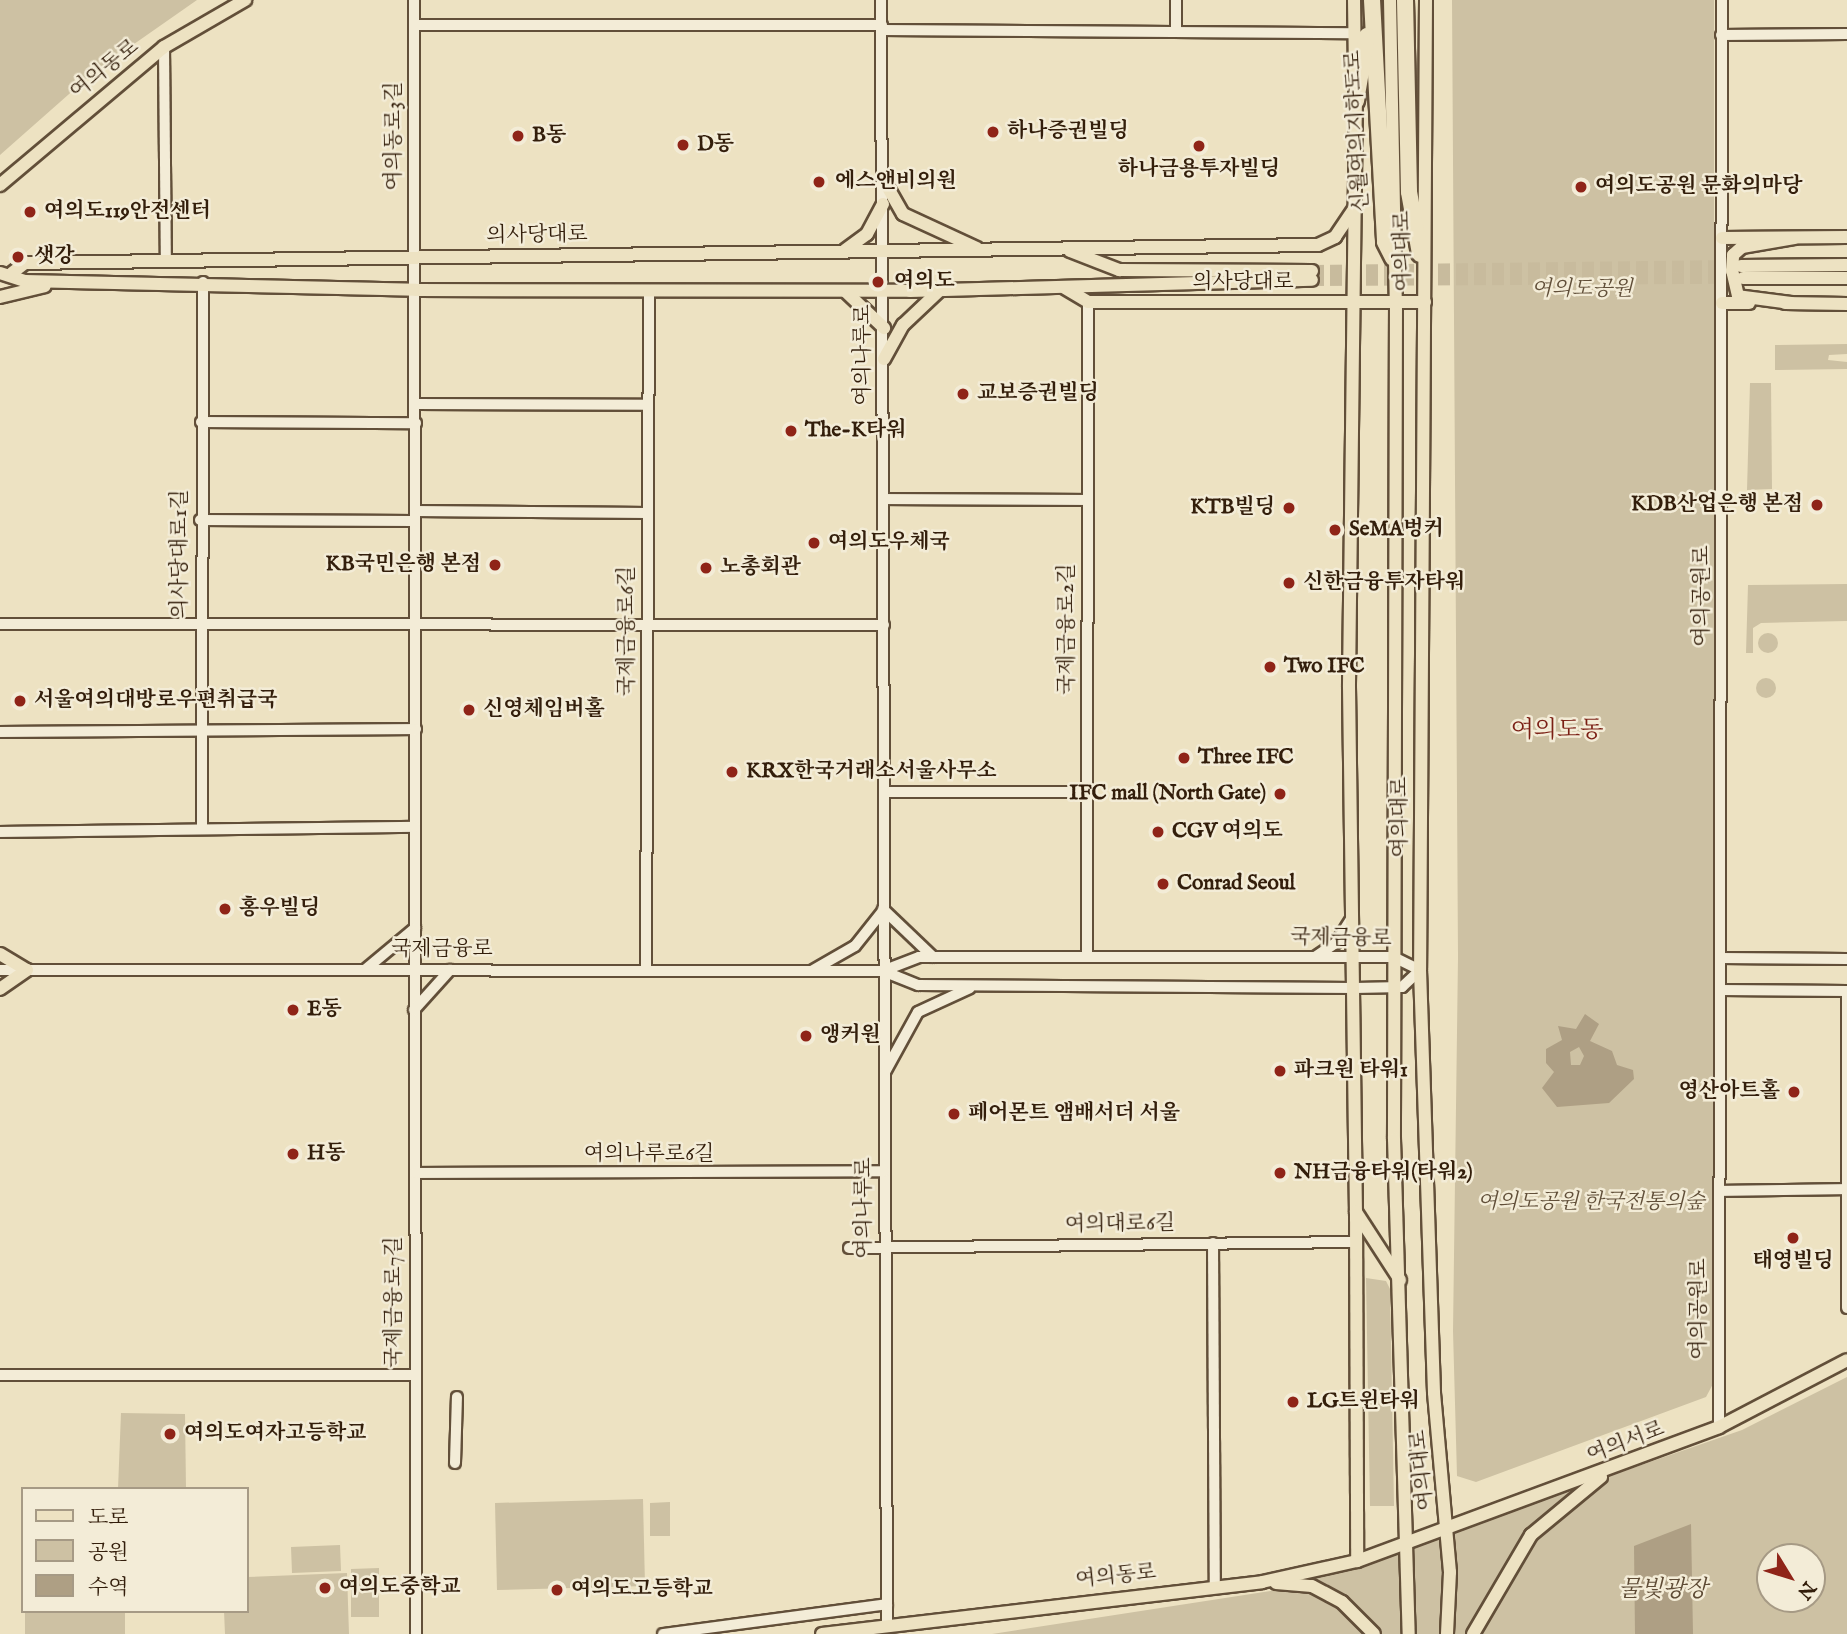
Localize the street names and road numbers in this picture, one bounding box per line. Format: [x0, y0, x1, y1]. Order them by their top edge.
street label: 여의동로 [66, 35, 144, 105]
street label: 신월여의지하도로 [1341, 49, 1375, 213]
street label: 여의동로3길 [382, 81, 408, 191]
street label: 여의대로 [1391, 210, 1417, 292]
street label: 의사당대로 [486, 223, 588, 249]
street label: 의사당대로 [1192, 270, 1294, 296]
street label: 여의나루로 [851, 304, 877, 406]
street label: 의사당대로1길 [168, 489, 194, 619]
street label: 여의공원로 [1690, 545, 1716, 647]
street label: 국제금융로2길 [1055, 563, 1081, 695]
street label: 국제금융로6길 [615, 566, 641, 696]
street label: 여의대로 [1388, 776, 1414, 858]
street label: 국제금융로 [1290, 926, 1392, 952]
street label: 국제금융로 [391, 937, 493, 963]
street label: 여의나루로6길 [584, 1142, 714, 1168]
street label: 여의나루로 [852, 1157, 878, 1259]
street label: 여의대로6길 [1065, 1211, 1175, 1239]
street label: 국제금융로7길 [382, 1236, 408, 1368]
street label: 여의공원로 [1687, 1258, 1713, 1360]
street label: 여의서로 [1584, 1417, 1668, 1469]
street label: 여의대로 [1406, 1428, 1440, 1512]
street label: 여의동로 [1074, 1560, 1158, 1594]

